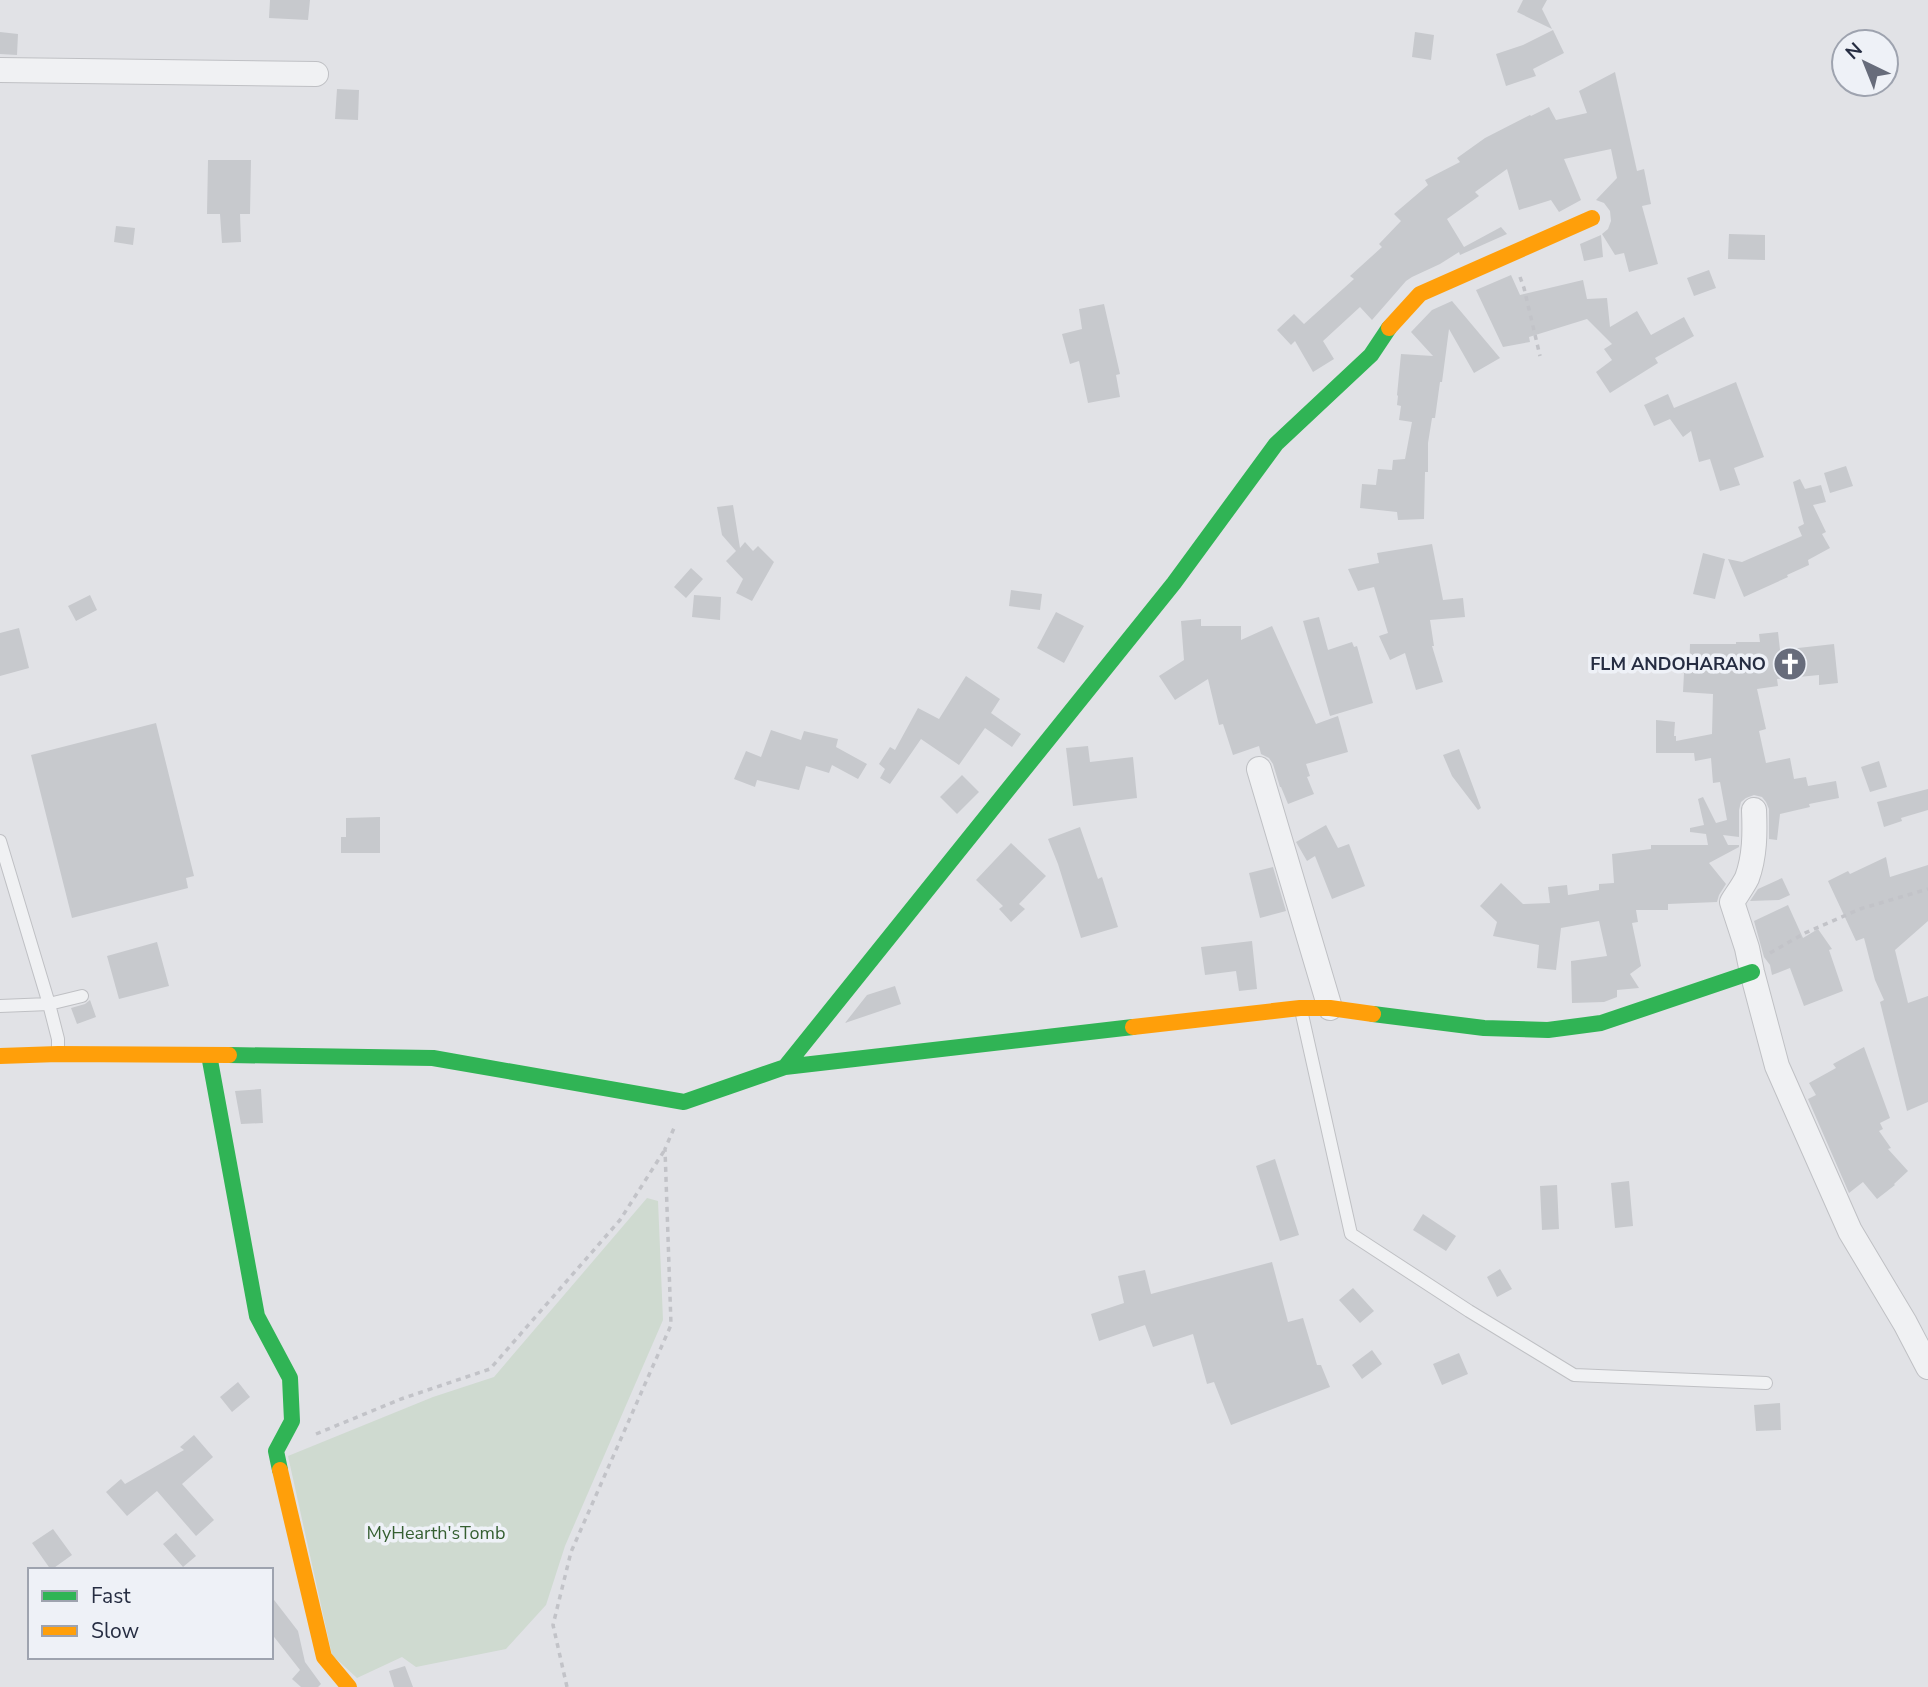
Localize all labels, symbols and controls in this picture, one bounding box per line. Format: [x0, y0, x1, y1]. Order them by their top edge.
north arrow [1830, 28, 1900, 98]
text: N [1840, 37, 1868, 66]
church icon: FLM ANDOHARANO [1771, 645, 1809, 683]
place label: FLM ANDOHARANO [1590, 652, 1766, 676]
park label: MyHearth'sTomb [367, 1521, 505, 1545]
legend [28, 1568, 273, 1659]
text: Fast [91, 1582, 131, 1610]
text: Slow [91, 1617, 140, 1645]

